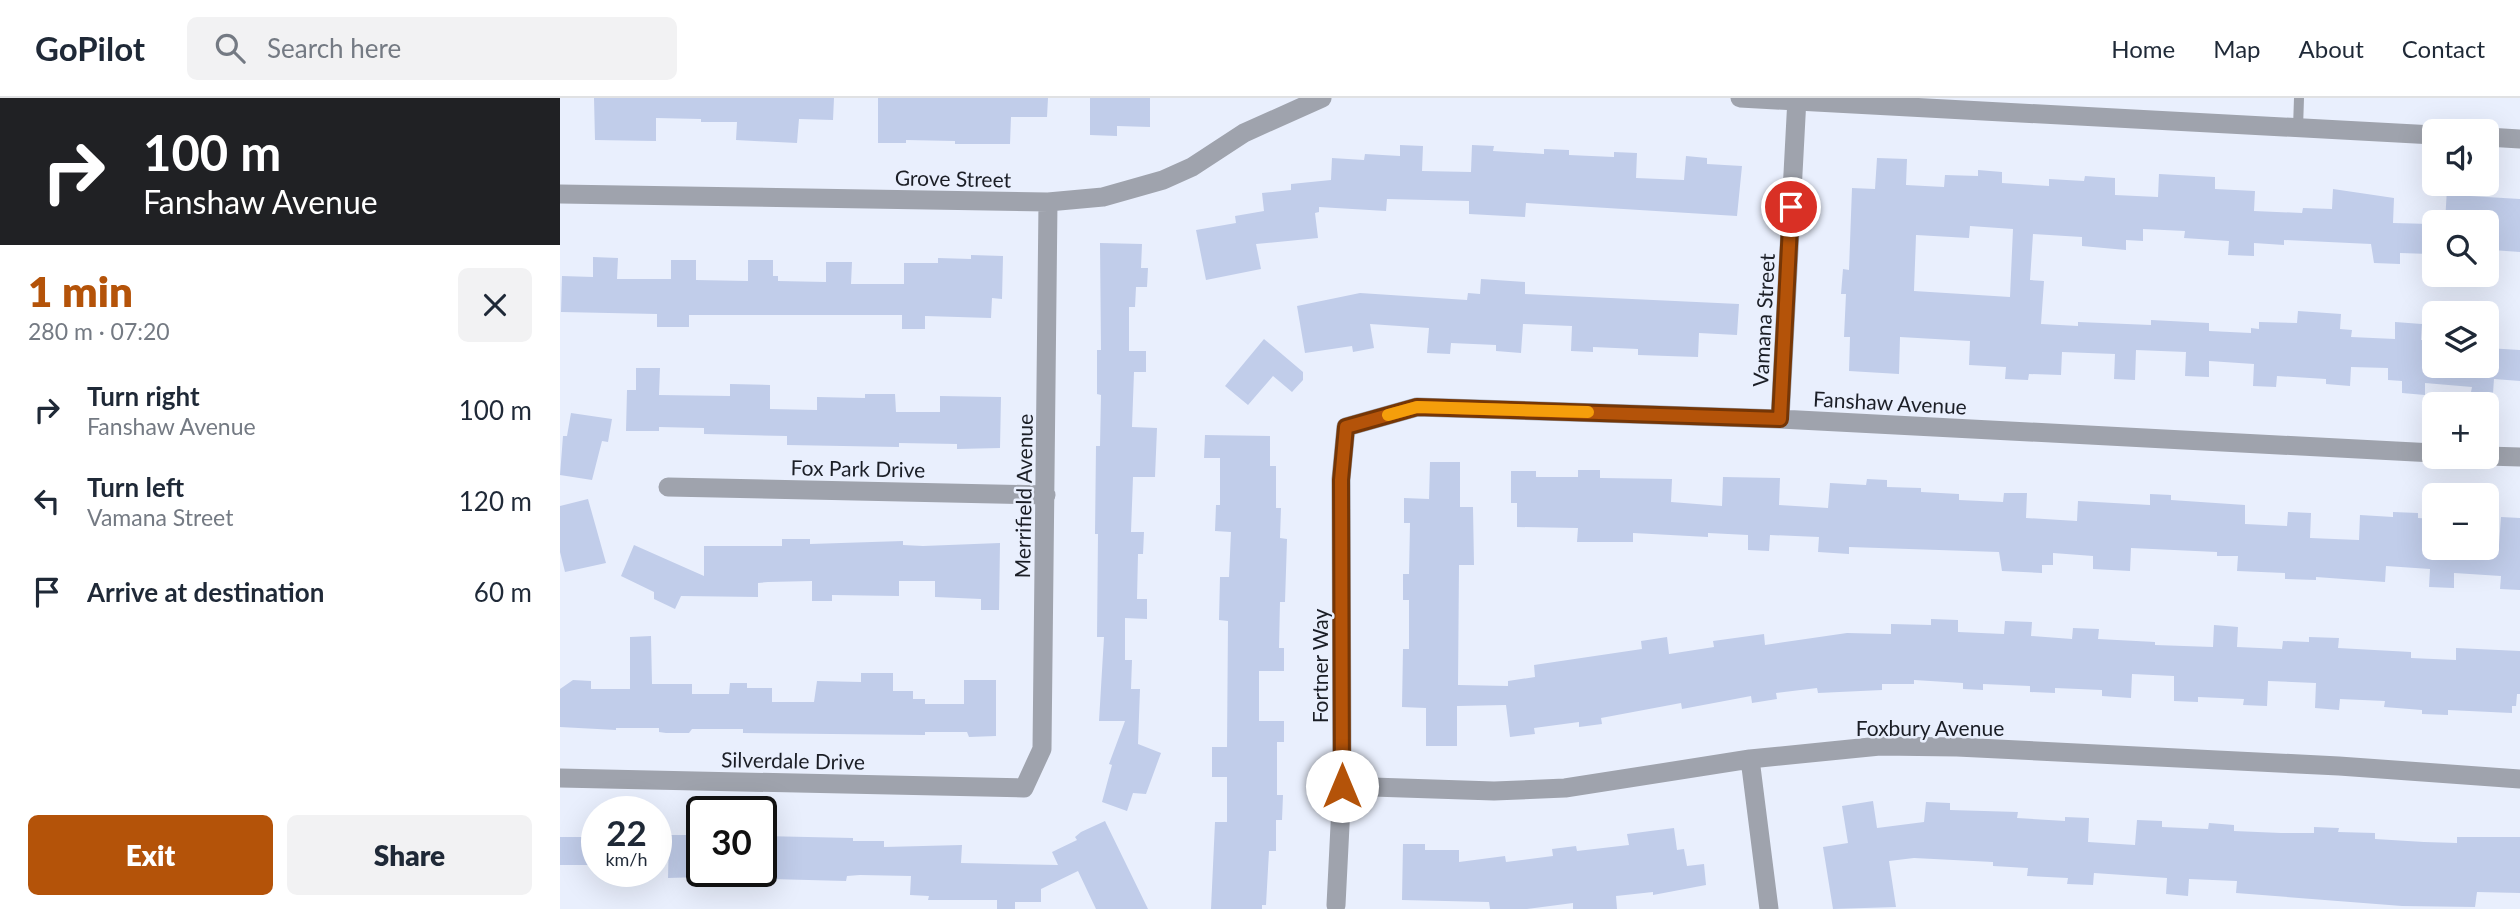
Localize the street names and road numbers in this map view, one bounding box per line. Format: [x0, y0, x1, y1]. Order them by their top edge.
street label: Grove Street [895, 164, 1012, 192]
street label: Vamana Street [1747, 252, 1779, 387]
street label: Fanshaw Avenue [1812, 385, 1968, 419]
street label: Merrifield Avenue [1009, 413, 1037, 579]
street label: Fox Park Drive [790, 454, 926, 482]
street label: Fortner Way [1307, 608, 1332, 723]
street label: Foxbury Avenue [1856, 715, 2004, 740]
street label: Silverdale Drive [721, 746, 865, 774]

